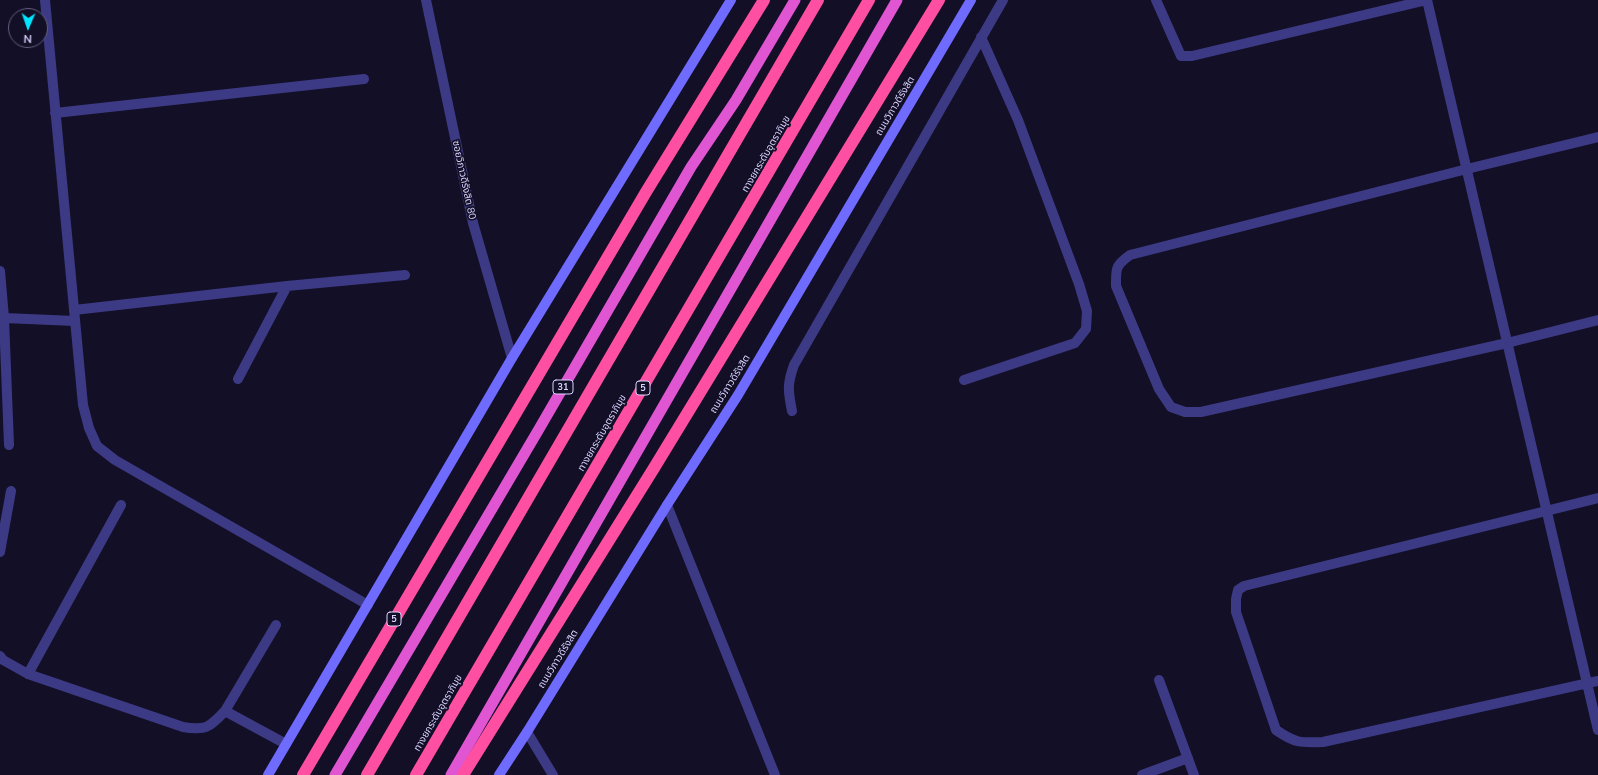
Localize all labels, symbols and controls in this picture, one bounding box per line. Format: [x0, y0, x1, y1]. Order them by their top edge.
north arrow [8, 8, 48, 48]
text: N [23, 32, 32, 46]
street label: ถนนวิภาวดีรังสิต [873, 74, 917, 138]
street label: ทางยกระดับอุตราภิมุข [739, 114, 793, 194]
street label: ซอยวิภาวดีรังสิต 80 [450, 139, 478, 221]
street label: ถนนวิภาวดีรังสิต [707, 353, 753, 415]
road number: 31 [553, 380, 573, 394]
road number: 5 [636, 381, 650, 395]
street label: ทางยกระดับอุตราภิมุข [575, 393, 629, 473]
road number: 5 [387, 612, 401, 626]
street label: ถนนวิภาวดีรังสิต [535, 628, 581, 690]
street label: ทางยกระดับอุตราภิมุข [411, 673, 465, 753]

